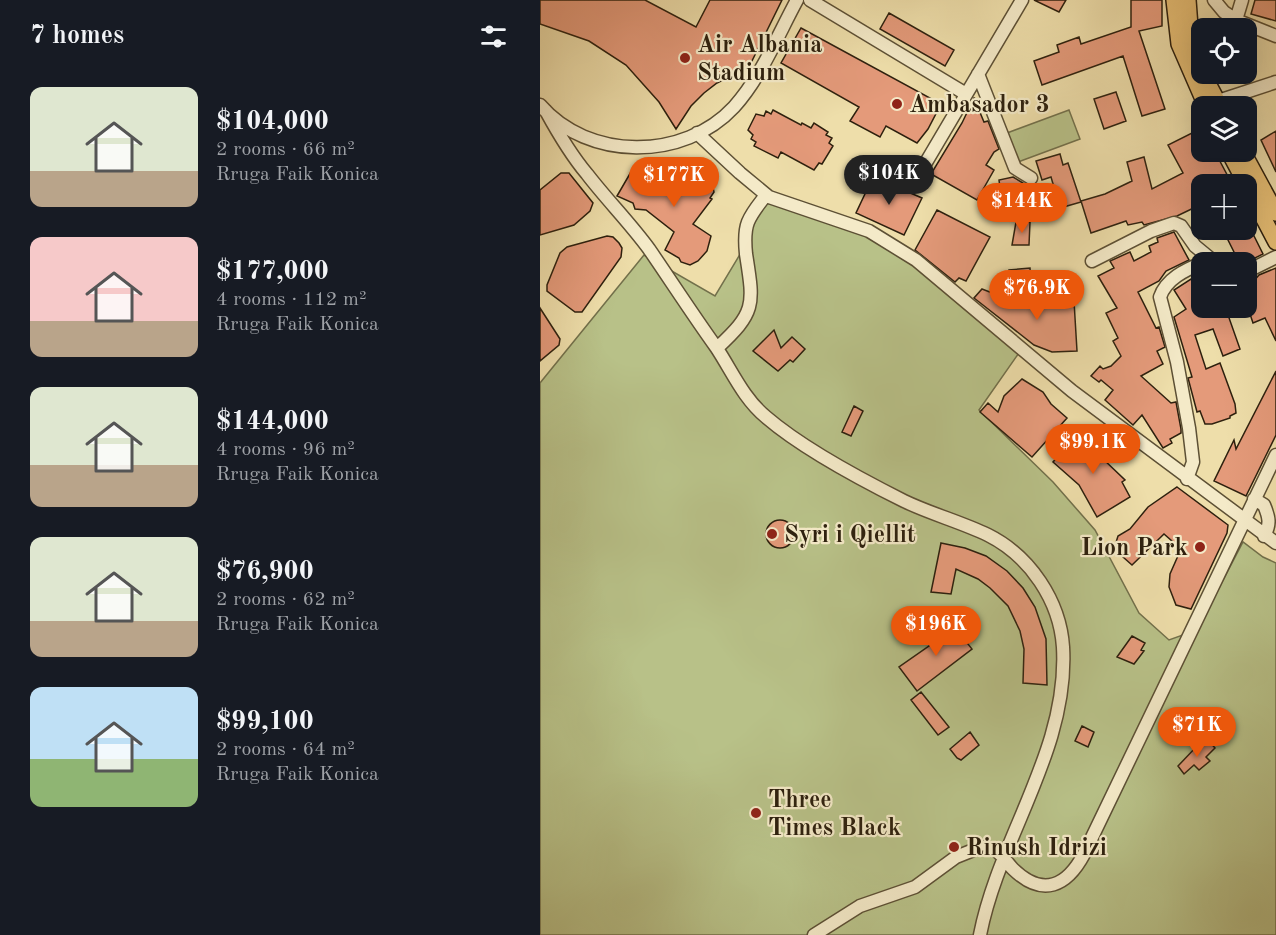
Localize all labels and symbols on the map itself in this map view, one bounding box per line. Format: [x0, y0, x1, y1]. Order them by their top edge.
place label: Air Albania Stadium [697, 34, 822, 86]
marker: Air Albania Stadium [678, 51, 692, 65]
place label: Ambasador 3 [909, 94, 1050, 118]
marker: Ambasador 3 [890, 97, 904, 111]
pin: $104K [847, 155, 931, 206]
pin: $177K [632, 157, 716, 208]
pin: $144K [980, 183, 1064, 234]
pin: $76.9K [988, 270, 1086, 321]
pin: $99.1K [1044, 424, 1142, 475]
place label: Syri i Qiellit [784, 524, 916, 548]
marker: Syri i Qiellit [765, 527, 779, 541]
place label: Lion Park [1081, 537, 1188, 561]
marker: Lion Park [1193, 540, 1207, 554]
pin: $196K [894, 606, 978, 657]
pin: $71K [1161, 707, 1233, 758]
place label: Three Times Black [768, 789, 901, 841]
marker: Three Times Black [749, 806, 763, 820]
place label: Rinush Idrizi [966, 837, 1107, 861]
marker: Rinush Idrizi [947, 840, 961, 854]

